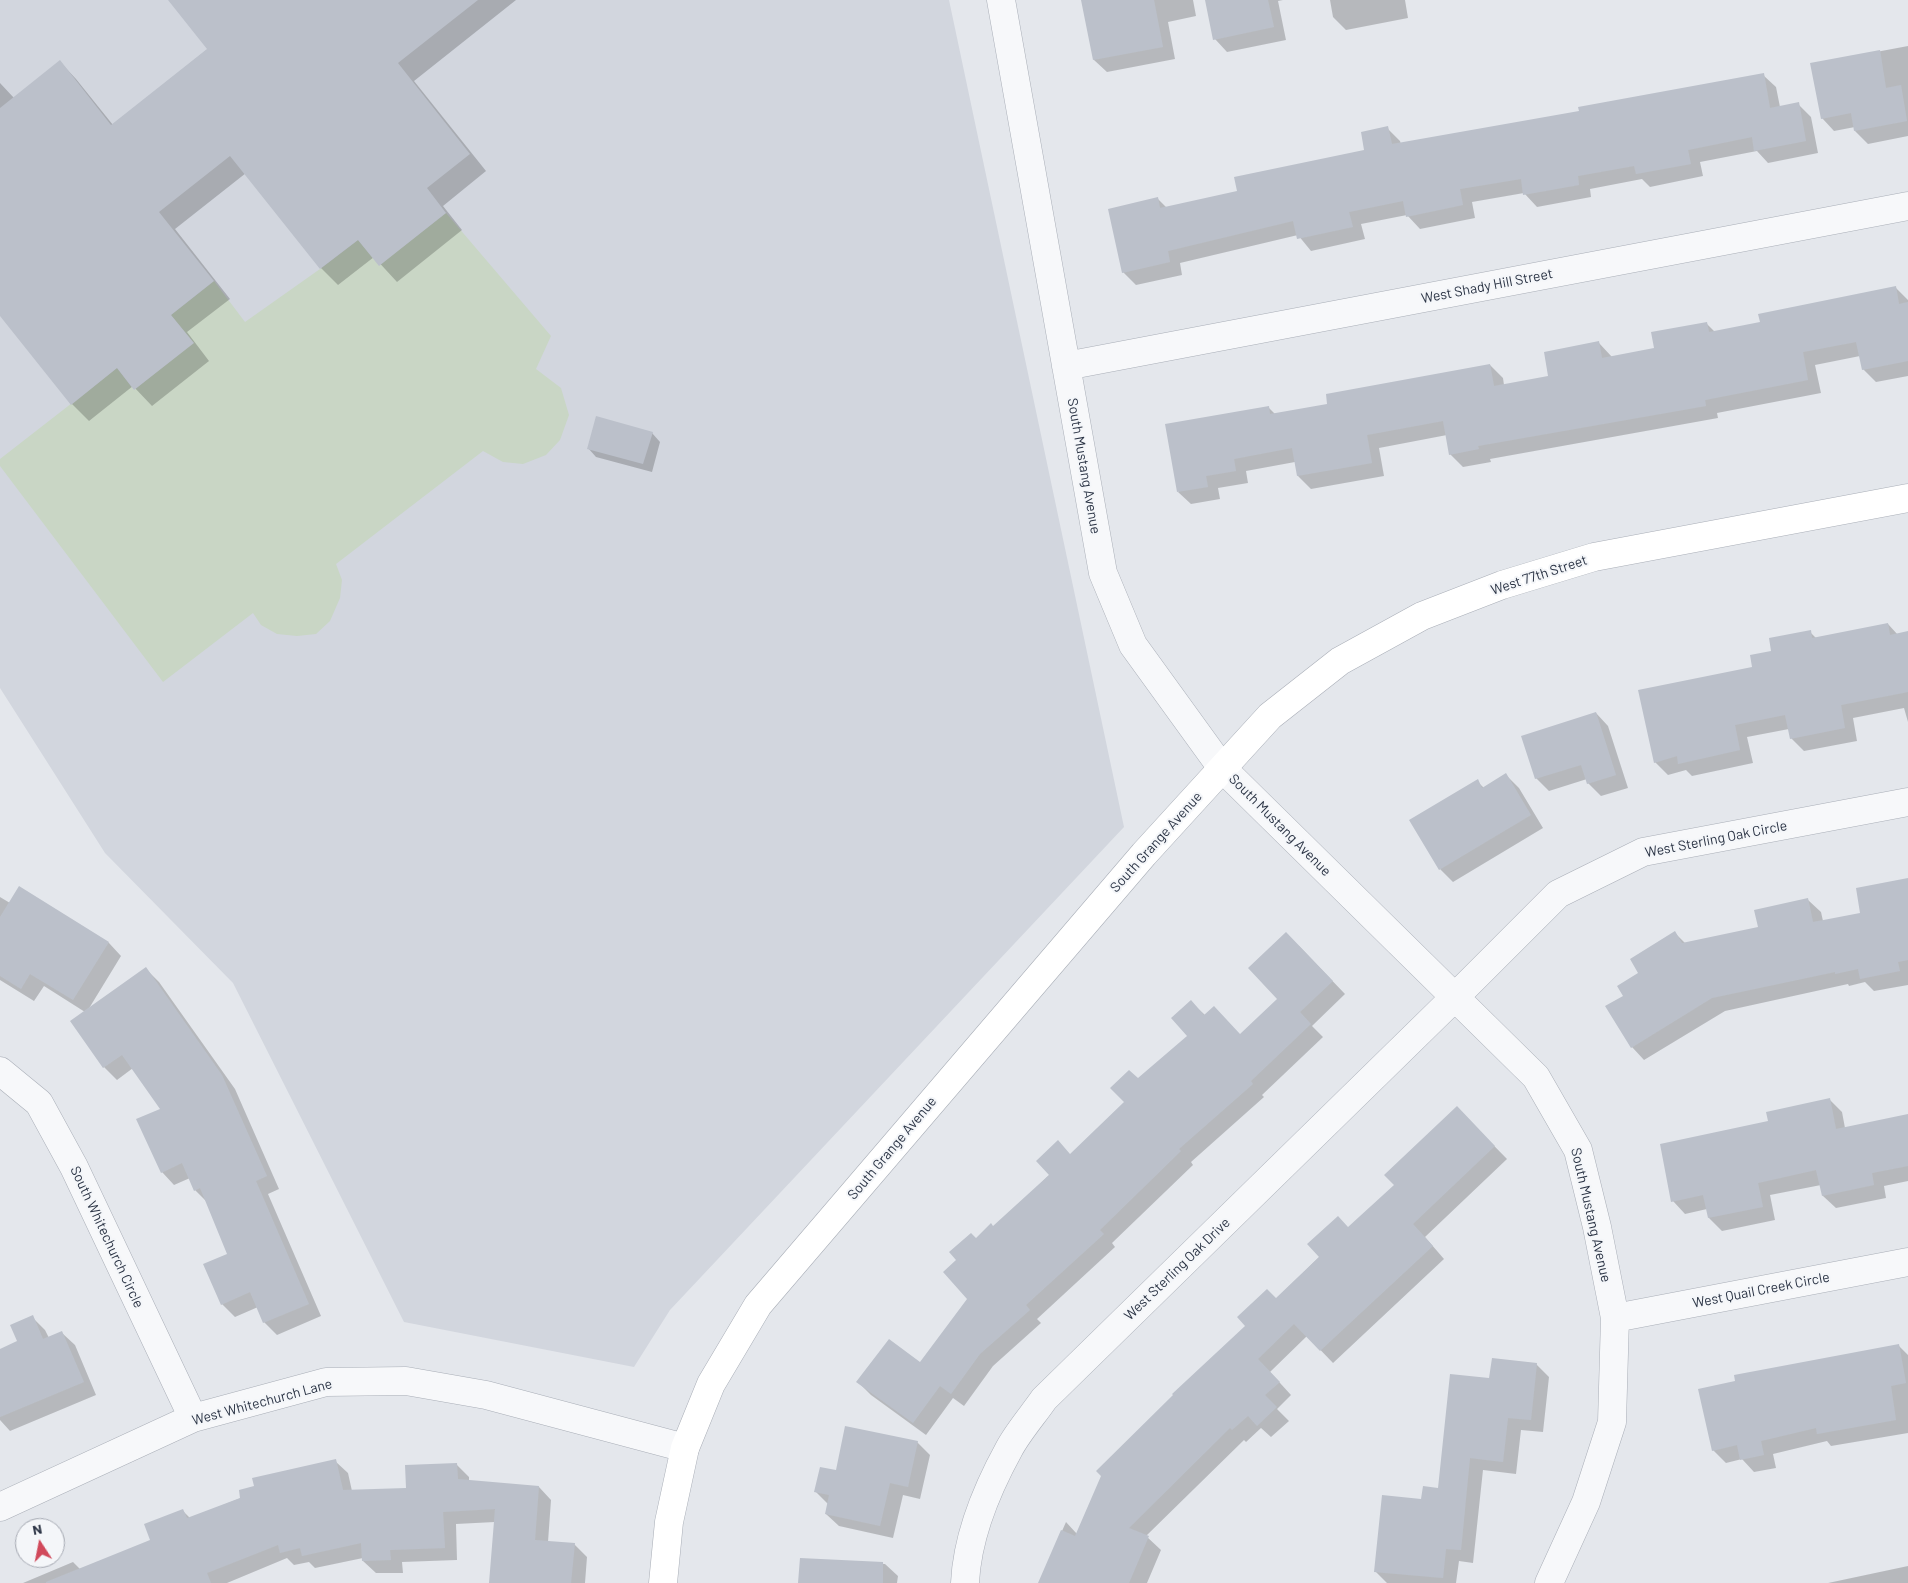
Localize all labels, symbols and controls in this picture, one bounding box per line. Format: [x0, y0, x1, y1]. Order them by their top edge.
street label: West Shady Hill Street [1420, 265, 1554, 307]
street label: South Mustang Avenue [1064, 397, 1104, 535]
street label: West 77th Street [1489, 551, 1589, 599]
street label: South Mustang Avenue [1225, 770, 1335, 880]
street label: South Grange Avenue [1106, 788, 1206, 896]
street label: West Sterling Oak Circle [1644, 817, 1788, 861]
street label: South Grange Avenue [844, 1093, 940, 1203]
street label: South Mustang Avenue [1567, 1146, 1615, 1284]
street label: South Whitechurch Circle [67, 1163, 147, 1311]
street label: West Sterling Oak Drive [1121, 1214, 1233, 1324]
street label: West Quail Creek Circle [1691, 1268, 1831, 1312]
street label: West Whitechurch Lane [190, 1375, 334, 1429]
north arrow [15, 1518, 65, 1568]
text: N [31, 1520, 43, 1538]

